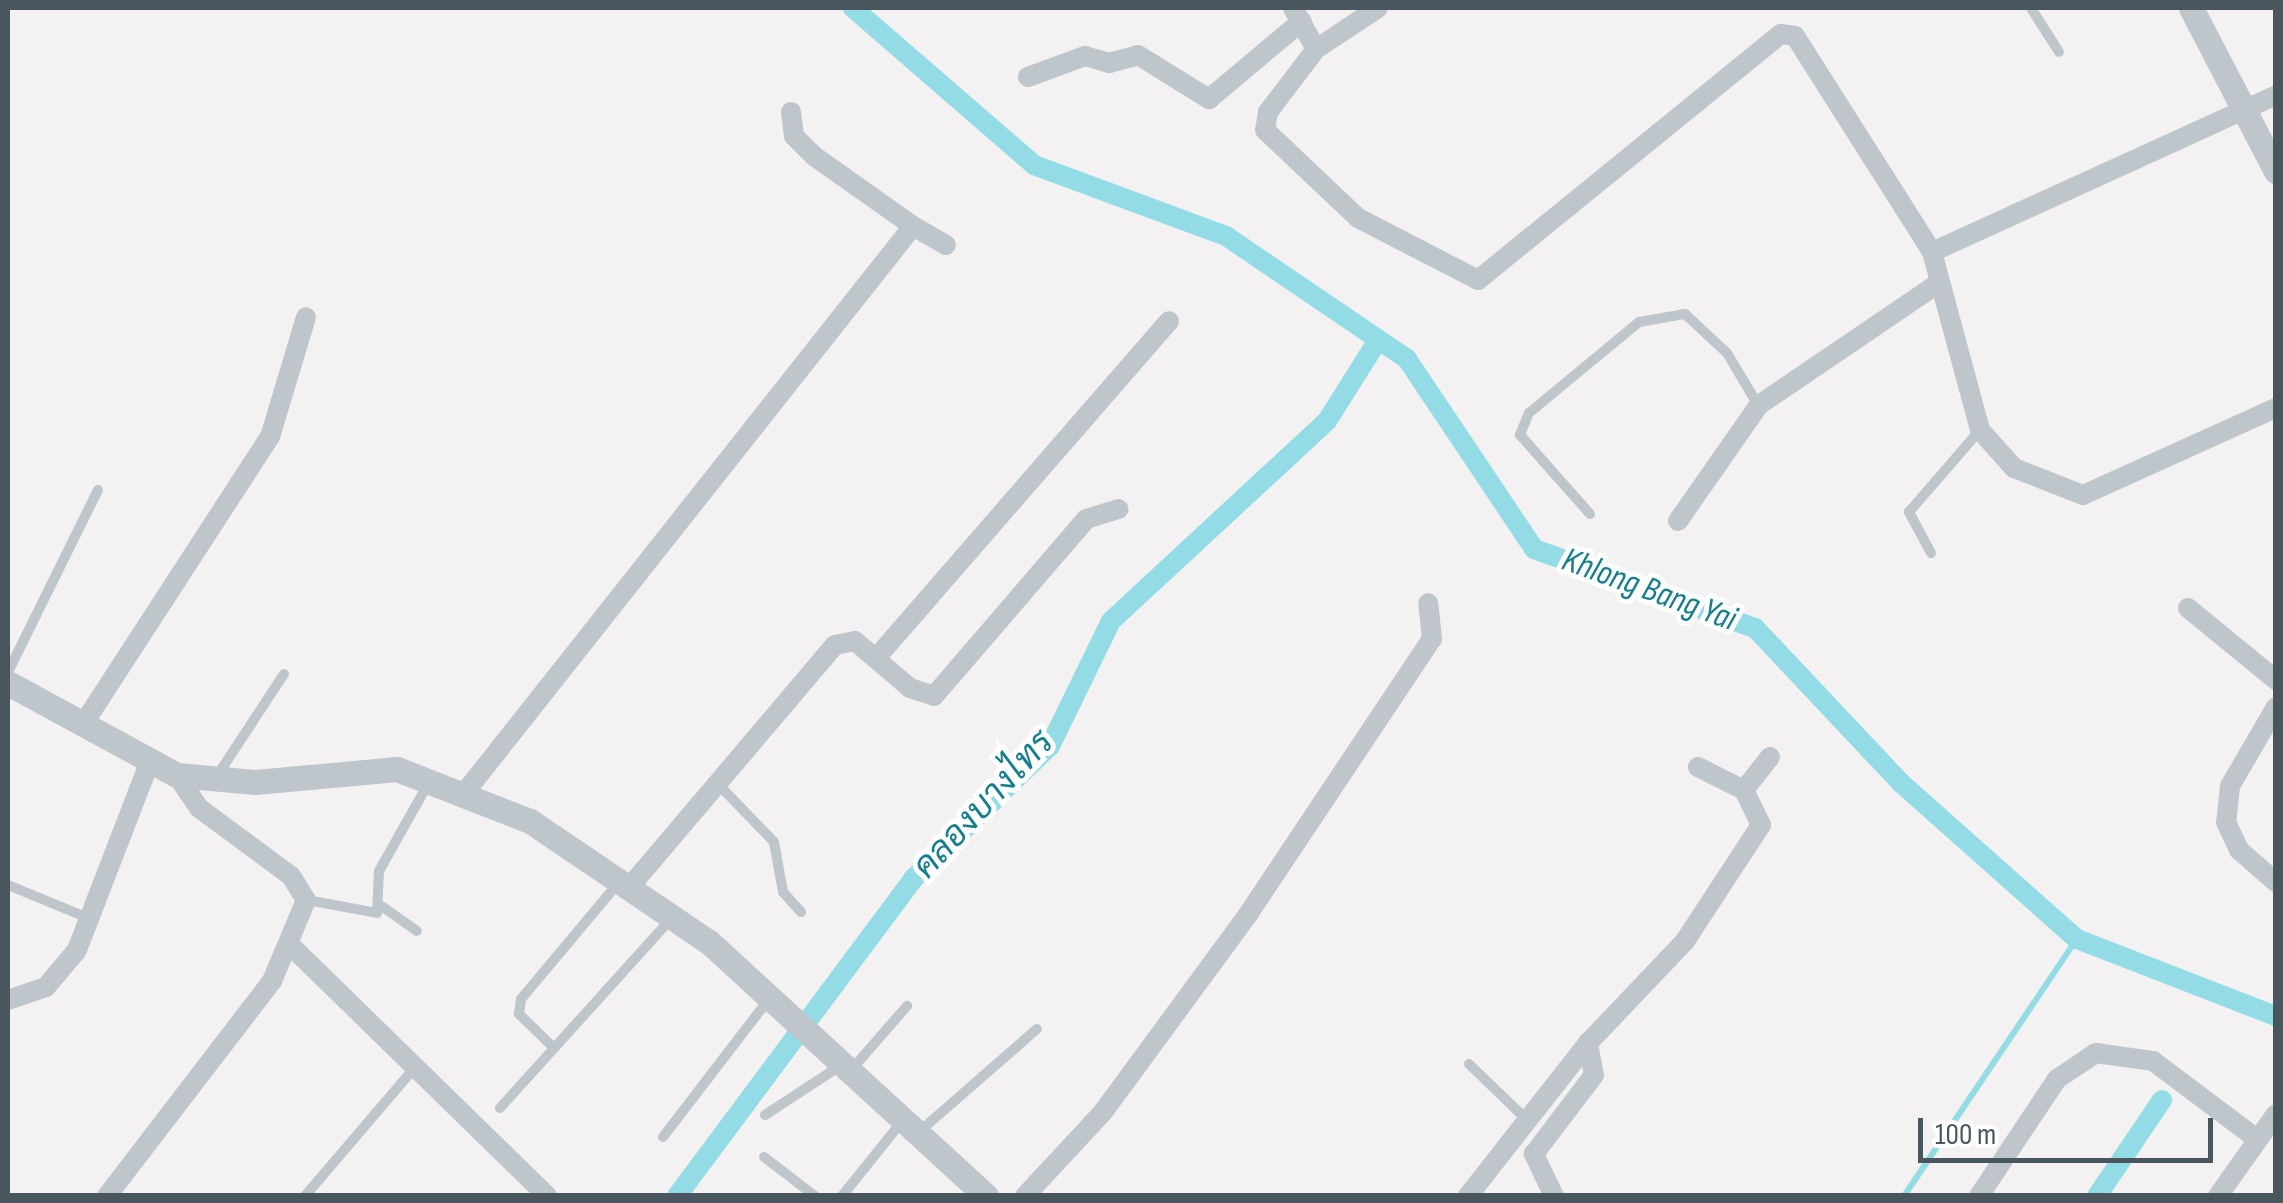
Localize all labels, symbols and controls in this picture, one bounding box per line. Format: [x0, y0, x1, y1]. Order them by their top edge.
water label: Khlong Bang Yai [1556, 539, 1742, 641]
water label: คลองบางไทร [905, 722, 1063, 888]
scale bar [1923, 1098, 2218, 1160]
text: 100 m [1935, 1117, 1996, 1153]

